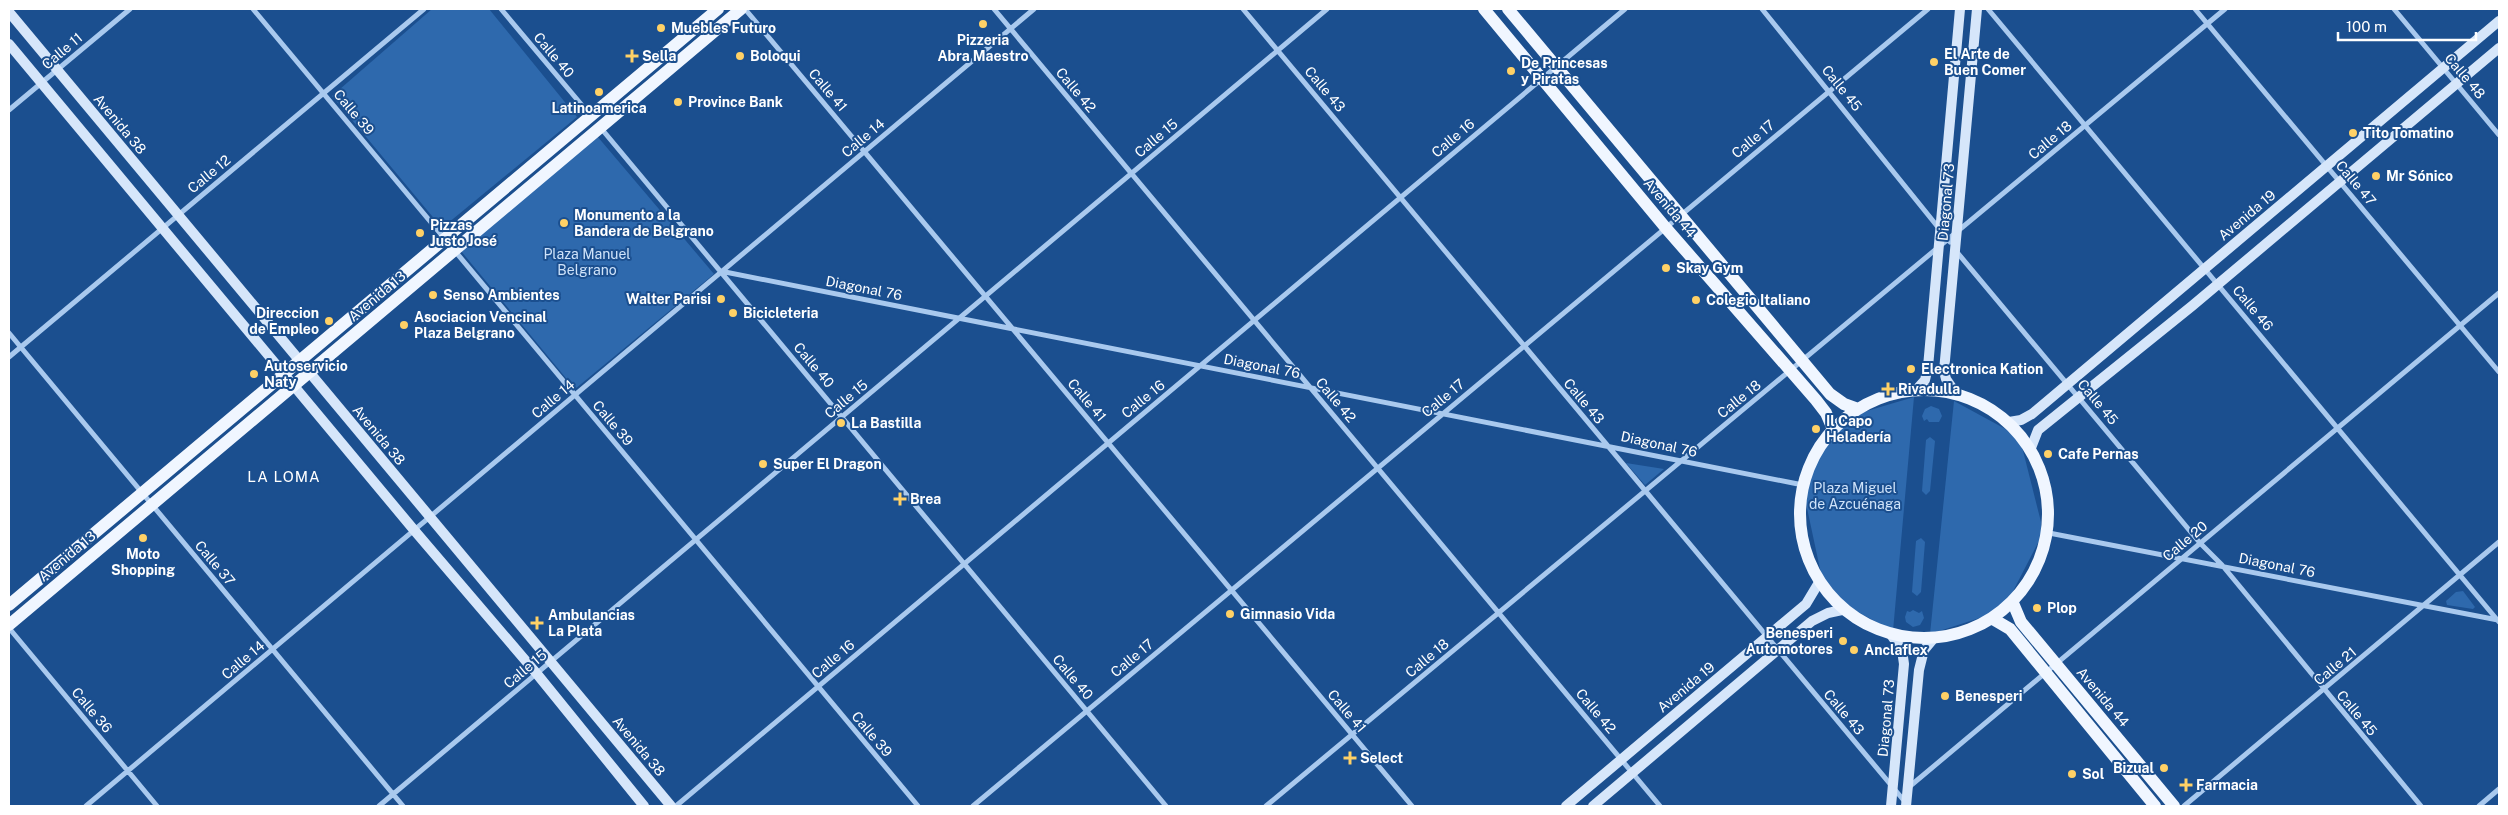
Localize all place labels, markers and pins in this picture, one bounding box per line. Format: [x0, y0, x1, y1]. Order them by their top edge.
marker: Pizzeria Abra Maestro [977, 18, 989, 30]
place label: Muebles Futuro [671, 20, 776, 36]
marker: Muebles Futuro [655, 22, 667, 34]
place label: Pizzeria Abra Maestro [937, 32, 1029, 64]
place label: El Arte de Buen Comer [1944, 46, 2026, 78]
place label: Sella [642, 48, 677, 64]
place label: Boloqui [750, 48, 801, 64]
marker: Sella [626, 50, 638, 62]
marker: Boloqui [734, 50, 746, 62]
place label: De Princesas y Piratas [1521, 55, 1608, 87]
marker: El Arte de Buen Comer [1928, 56, 1940, 68]
marker: De Princesas y Piratas [1505, 65, 1517, 77]
marker: Latinoamerica [593, 86, 605, 98]
place label: Province Bank [688, 94, 783, 110]
marker: Province Bank [672, 96, 684, 108]
place label: Latinoamerica [551, 100, 647, 116]
place label: Tito Tomatino [2363, 125, 2454, 141]
marker: Tito Tomatino [2347, 127, 2359, 139]
place label: Mr Sónico [2386, 168, 2453, 184]
marker: Mr Sónico [2370, 170, 2382, 182]
place label: Monumento a la Bandera de Belgrano [574, 207, 714, 239]
place label: Pizzas Justo José [430, 217, 497, 249]
marker: Monumento a la Bandera de Belgrano [558, 217, 570, 229]
marker: Pizzas Justo José [414, 227, 426, 239]
place label: Skay Gym [1676, 260, 1743, 276]
marker: Skay Gym [1660, 262, 1672, 274]
place label: Senso Ambientes [443, 287, 560, 303]
marker: Senso Ambientes [427, 289, 439, 301]
place label: Walter Parisi [626, 291, 711, 307]
place label: Colegio Italiano [1706, 292, 1810, 308]
marker: Walter Parisi [715, 293, 727, 305]
marker: Colegio Italiano [1690, 294, 1702, 306]
place label: Direccion de Empleo [249, 305, 319, 337]
place label: Bicicleteria [743, 305, 818, 321]
marker: Bicicleteria [727, 307, 739, 319]
place label: Asociacion Vencinal Plaza Belgrano [414, 309, 547, 341]
marker: Direccion de Empleo [323, 315, 335, 327]
marker: Asociacion Vencinal Plaza Belgrano [398, 319, 410, 331]
place label: Autoservicio Naty [264, 358, 348, 390]
place label: Electronica Kation [1921, 361, 2043, 377]
marker: Electronica Kation [1905, 363, 1917, 375]
marker: Autoservicio Naty [248, 368, 260, 380]
place label: Rivadulla [1898, 381, 1960, 397]
marker: Rivadulla [1882, 383, 1894, 395]
place label: Il Capo Heladería [1826, 413, 1891, 445]
place label: La Bastilla [851, 415, 921, 431]
marker: La Bastilla [835, 417, 847, 429]
marker: Il Capo Heladería [1810, 423, 1822, 435]
place label: Cafe Pernas [2058, 446, 2139, 462]
marker: Cafe Pernas [2042, 448, 2054, 460]
place label: Super El Dragon [773, 456, 882, 472]
marker: Super El Dragon [757, 458, 769, 470]
place label: Brea [910, 491, 941, 507]
marker: Brea [894, 493, 906, 505]
marker: Moto Shopping [137, 532, 149, 544]
place label: Moto Shopping [111, 546, 175, 578]
place label: Plop [2047, 600, 2077, 616]
marker: Plop [2031, 602, 2043, 614]
place label: Gimnasio Vida [1240, 606, 1335, 622]
place label: Ambulancias La Plata [548, 607, 635, 639]
marker: Gimnasio Vida [1224, 608, 1236, 620]
marker: Ambulancias La Plata [530, 616, 544, 630]
place label: Benesperi Automotores [1746, 625, 1833, 657]
marker: Benesperi Automotores [1837, 635, 1849, 647]
place label: Anclaflex [1864, 642, 1928, 658]
marker: Anclaflex [1848, 644, 1860, 656]
place label: Benesperi [1955, 688, 2023, 704]
marker: Benesperi [1939, 690, 1951, 702]
place label: Select [1360, 750, 1403, 766]
marker: Select [1344, 752, 1356, 764]
place label: Bizual [2113, 760, 2154, 776]
marker: Bizual [2158, 762, 2170, 774]
place label: Sol [2082, 766, 2105, 782]
marker: Sol [2066, 768, 2078, 780]
place label: Farmacia [2196, 777, 2258, 793]
marker: Farmacia [2180, 779, 2192, 791]

